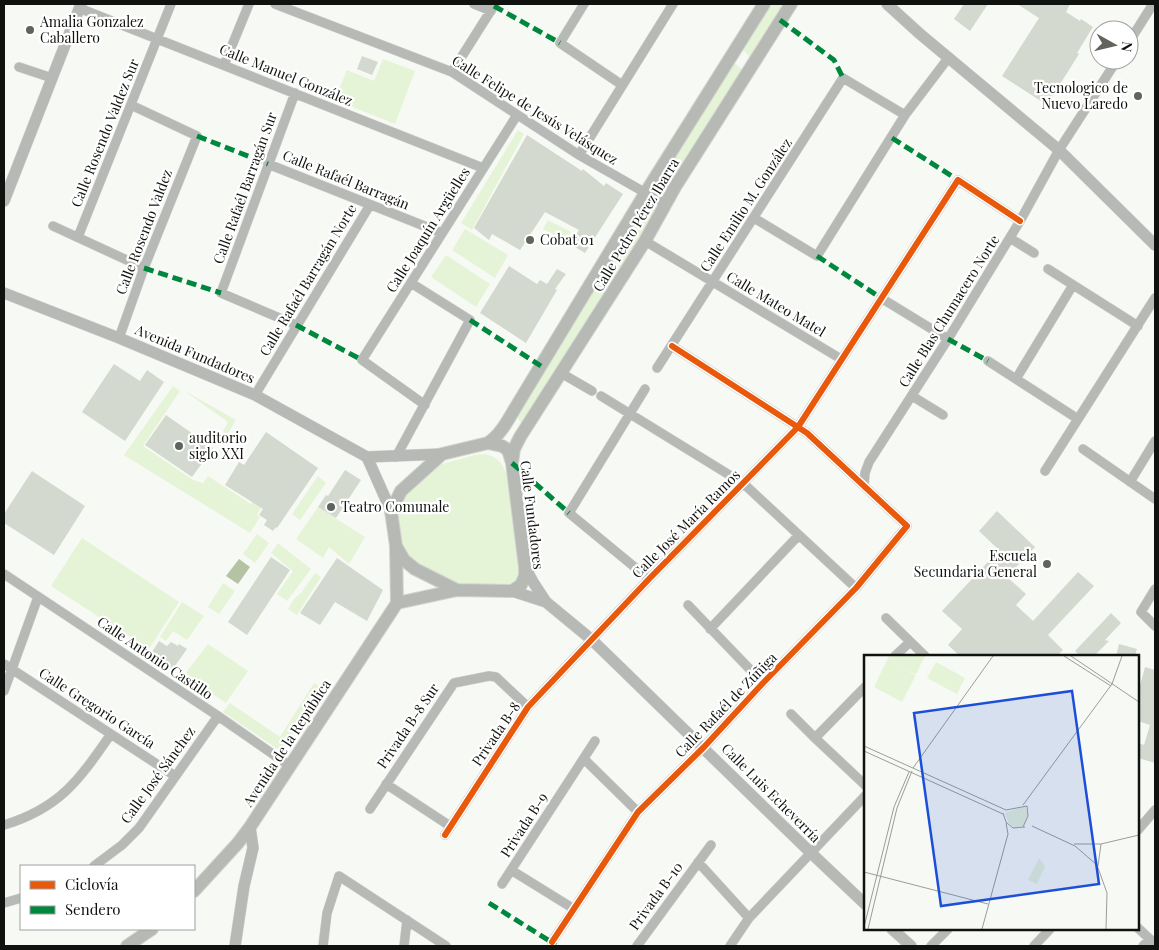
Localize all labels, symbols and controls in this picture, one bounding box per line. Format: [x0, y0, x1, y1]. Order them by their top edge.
place label: Amalia Gonzalez Caballero [39, 12, 144, 47]
north arrow [1089, 20, 1139, 70]
marker: Amalia Gonzalez Caballero [24, 24, 36, 36]
street label: Calle Manuel González [217, 39, 356, 110]
text: N [1117, 41, 1137, 53]
street label: Calle Felipe de Jesús Velásquez [449, 51, 622, 169]
street label: Calle Rosendo Valdez Sur [66, 55, 143, 210]
place label: Tecnologico de Nuevo Laredo [1034, 78, 1128, 113]
marker: Tecnologico de Nuevo Laredo [1132, 90, 1144, 102]
street label: Calle Rafaél Barragán Sur [208, 108, 281, 266]
street label: Calle Emilio M. González [695, 134, 796, 275]
street label: Calle Rafaél Barragán [280, 145, 413, 214]
street label: Calle Pedro Pérez Ibarra [588, 154, 683, 295]
street label: Calle Joaquín Argüelles [381, 163, 474, 296]
street label: Calle Rosendo Valdez [111, 166, 176, 297]
street label: Calle Rafaél Barragán Norte [255, 200, 361, 359]
place label: Cobat 01 [540, 230, 594, 249]
street label: Calle Blas Chumacero Norte [894, 231, 1003, 391]
marker: Cobat 01 [524, 234, 536, 246]
street label: Calle Mateo Matel [723, 266, 829, 341]
street label: Avenida Fundadores [132, 319, 258, 387]
place label: auditorio siglo XXI [189, 428, 247, 463]
marker: auditorio siglo XXI [173, 440, 185, 452]
street label: Calle Fundadores [516, 459, 549, 571]
street label: Calle José María Ramos [627, 465, 744, 582]
place label: Teatro Comunale [341, 497, 449, 516]
marker: Teatro Comunale [325, 501, 337, 513]
place label: Escuela Secundaria General [914, 546, 1037, 581]
marker: Escuela Secundaria General [1041, 558, 1053, 570]
street label: Calle Antonio Castillo [94, 612, 217, 704]
street label: Calle Rafaél de Zúñiga [671, 648, 781, 761]
inset map [864, 655, 1139, 930]
street label: Calle Gregorio García [36, 663, 159, 752]
street label: Avenida de la República [238, 675, 335, 811]
street label: Privada B-8 Sur [372, 679, 444, 772]
street label: Privada B-8 [467, 698, 524, 770]
street label: Calle José Sánchez [116, 722, 199, 827]
street label: Calle Luis Echeverría [718, 739, 825, 846]
street label: Privada B-9 [496, 789, 552, 861]
street label: Privada B-10 [624, 858, 687, 934]
legend [20, 865, 195, 930]
text: Ciclovía [65, 874, 119, 894]
text: Sendero [65, 899, 121, 919]

